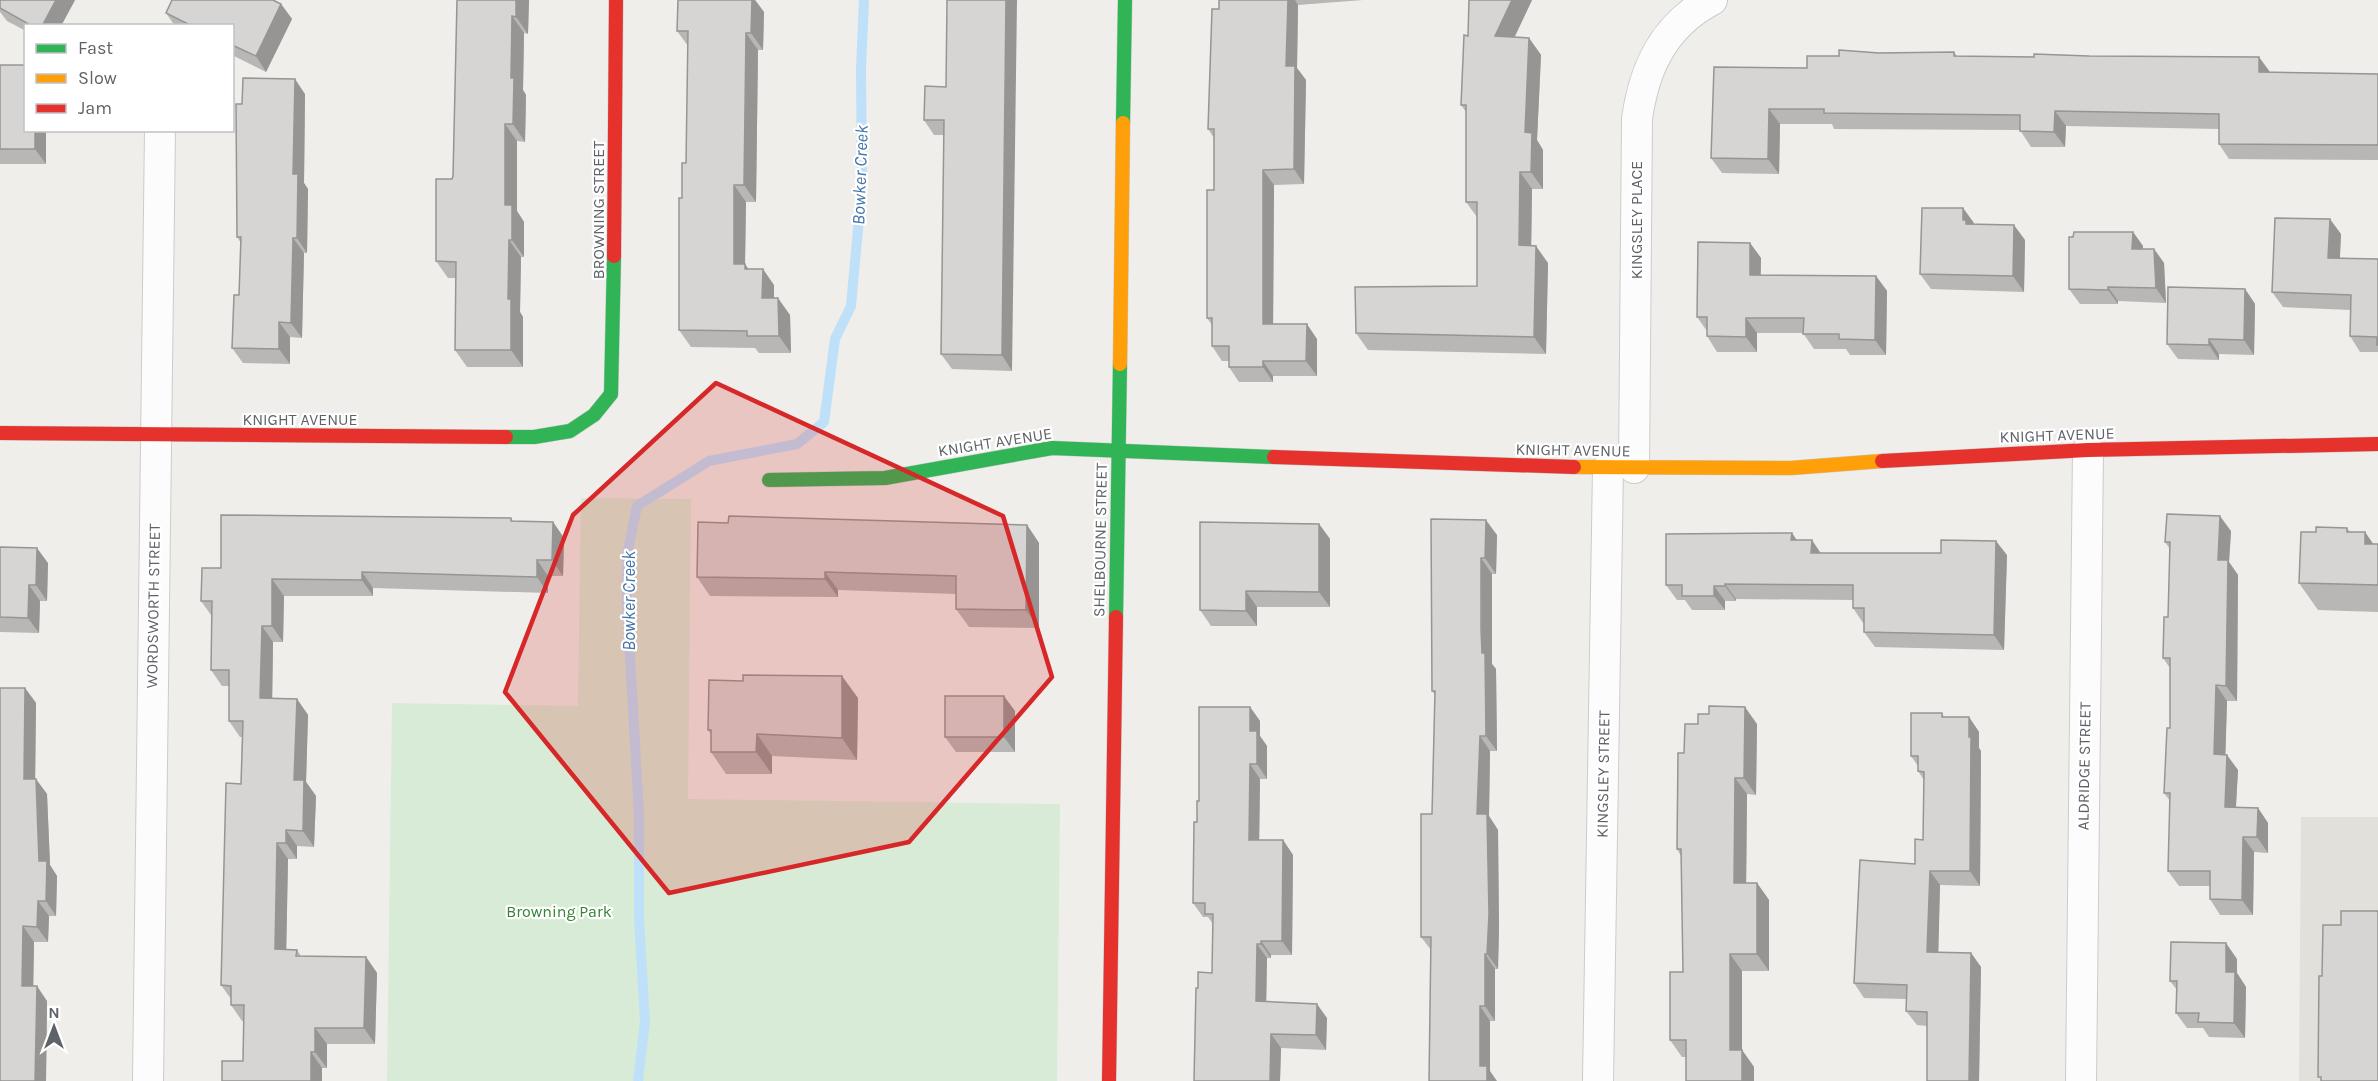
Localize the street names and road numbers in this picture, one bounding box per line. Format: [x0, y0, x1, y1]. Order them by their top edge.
street label: BROWNING STREET [589, 141, 608, 279]
street label: KINGSLEY PLACE [1627, 161, 1646, 279]
street label: KNIGHT AVENUE [242, 410, 358, 429]
street label: KNIGHT AVENUE [1999, 423, 2115, 447]
street label: KNIGHT AVENUE [937, 424, 1053, 460]
street label: KNIGHT AVENUE [1515, 439, 1631, 461]
street label: SHELBOURNE STREET [1089, 463, 1111, 617]
street label: WORDSWORTH STREET [142, 523, 164, 689]
street label: ALDRIDGE STREET [2073, 702, 2095, 830]
street label: KINGSLEY STREET [1592, 710, 1614, 838]

